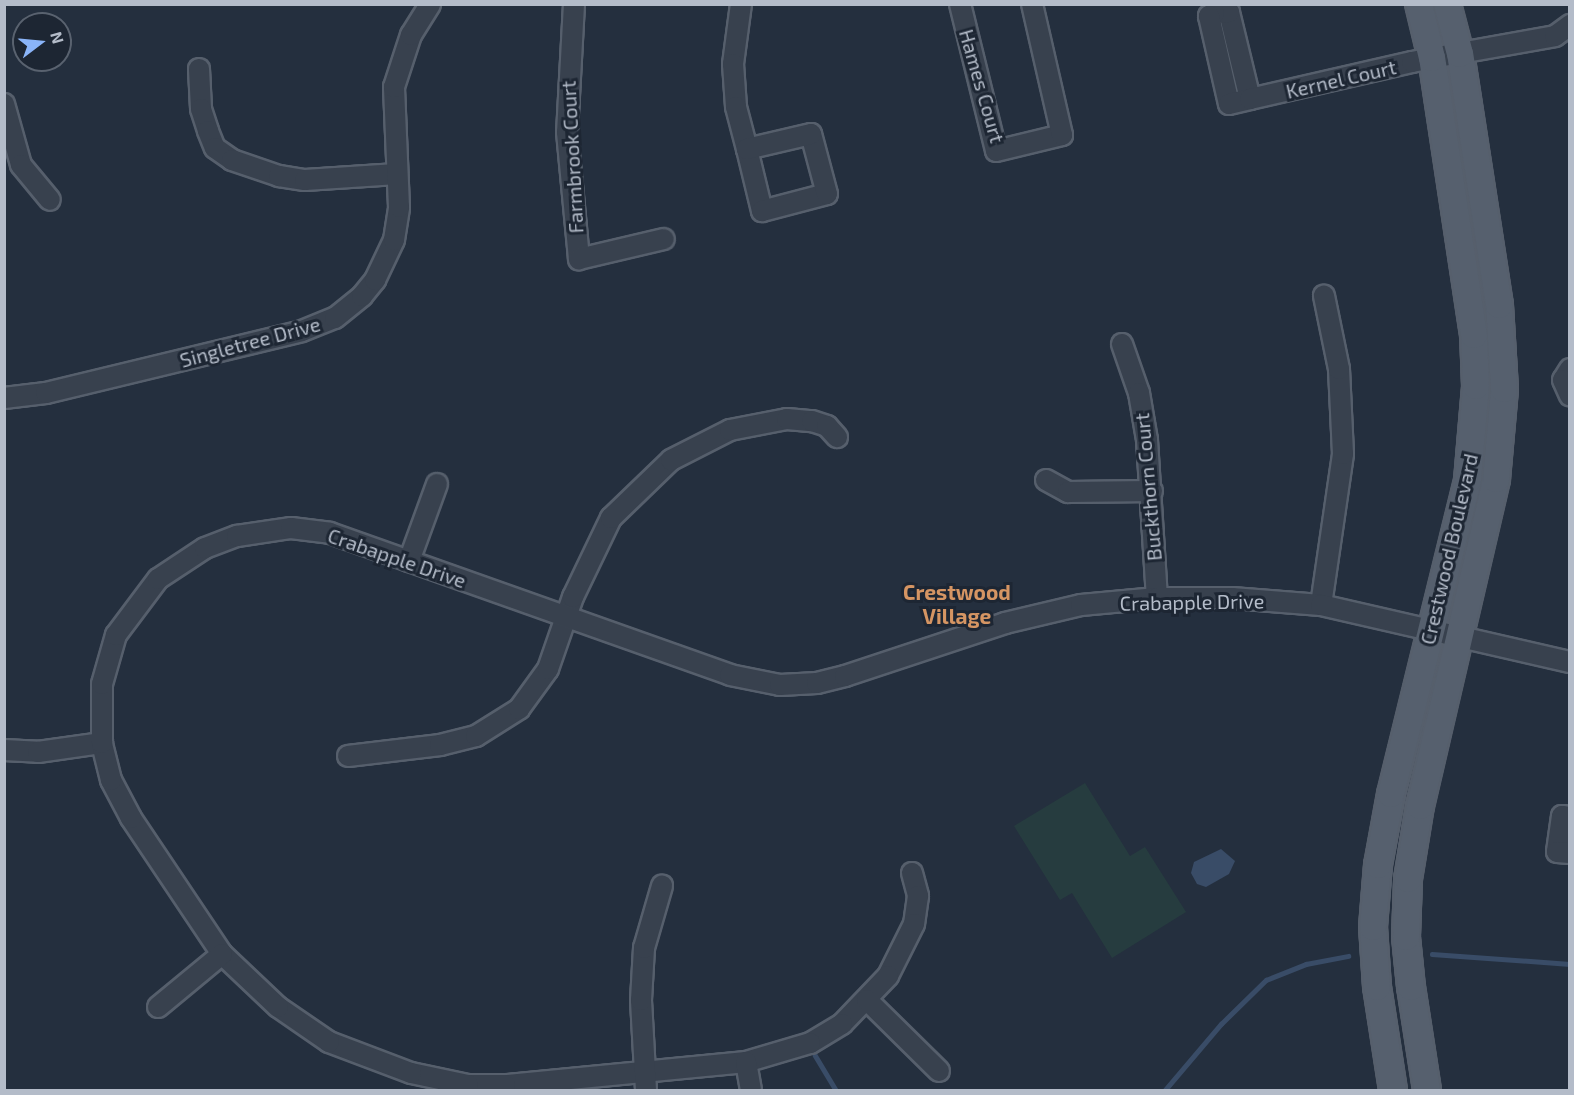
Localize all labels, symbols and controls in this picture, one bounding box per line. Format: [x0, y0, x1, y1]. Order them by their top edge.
north arrow [12, 12, 72, 72]
street label: Hames Court [954, 26, 1010, 146]
text: N [47, 29, 69, 46]
street label: Kernel Court [1283, 55, 1399, 103]
street label: Farmbrook Court [556, 80, 588, 234]
street label: Singletree Drive [177, 312, 323, 372]
street label: Buckthorn Court [1130, 412, 1166, 562]
street label: Crestwood Boulevard [1415, 451, 1483, 647]
street label: Crabapple Drive [325, 523, 469, 593]
district label: Crestwood Village [903, 579, 1011, 629]
street label: Crabapple Drive [1120, 589, 1264, 615]

